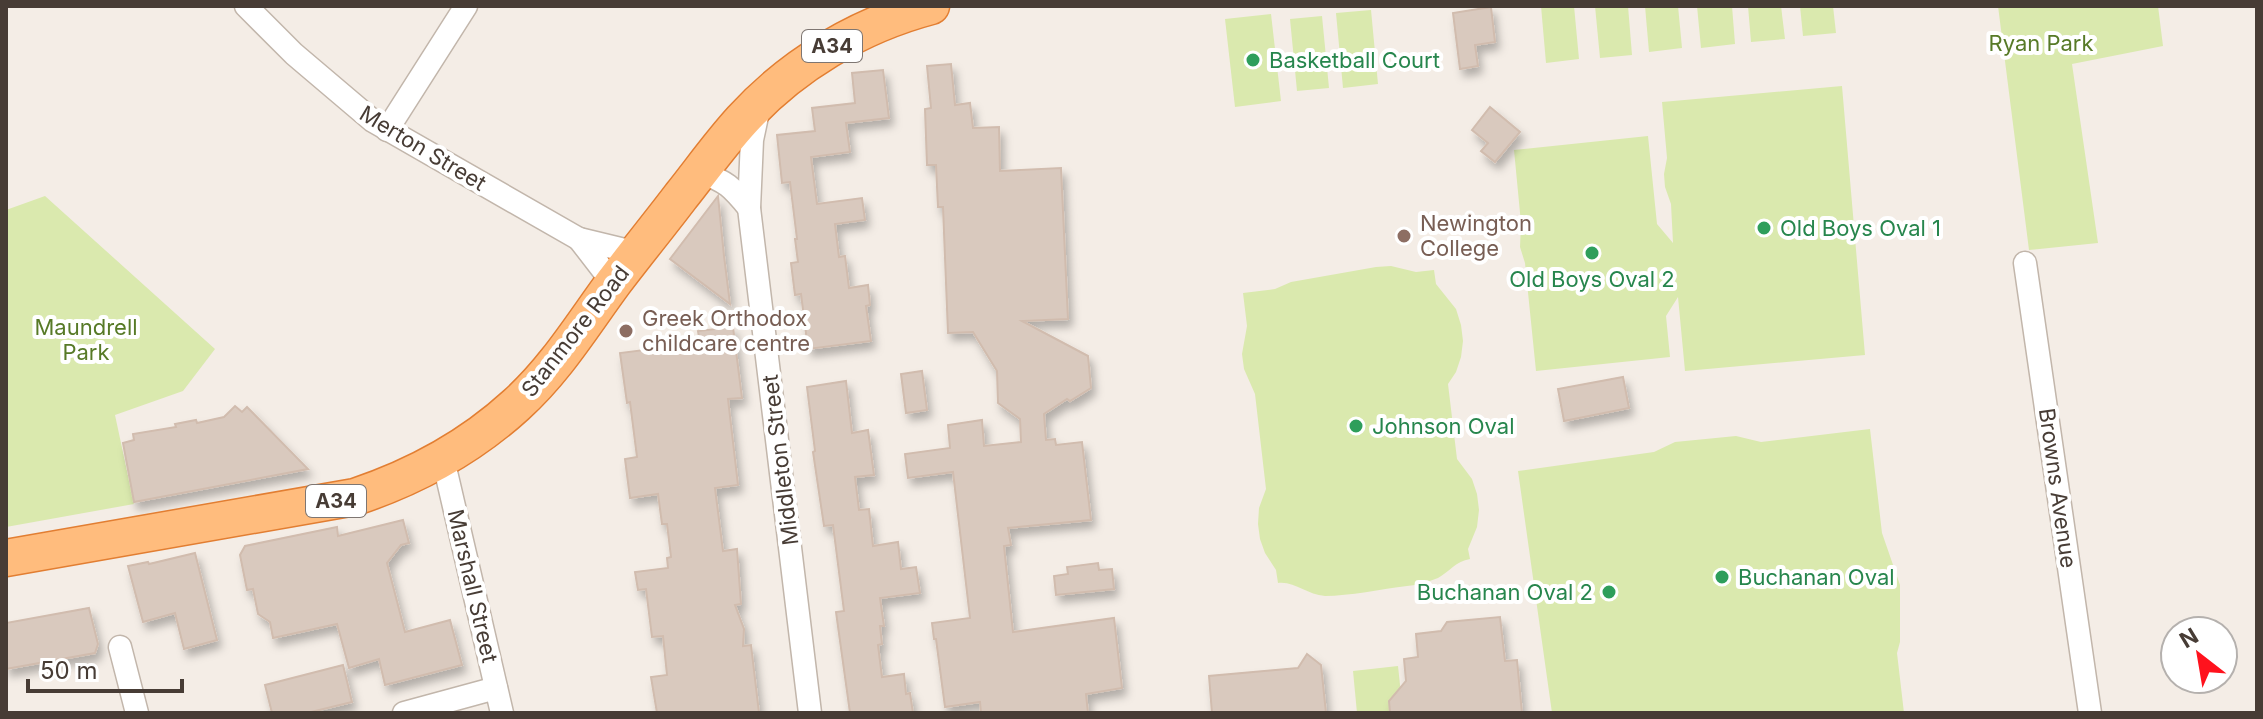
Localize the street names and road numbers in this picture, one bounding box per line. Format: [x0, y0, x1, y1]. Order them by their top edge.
road number: A34 [802, 30, 862, 62]
street label: Merton Street [355, 100, 491, 196]
street label: Stanmore Road [516, 260, 634, 402]
street label: Middleton Street [757, 373, 803, 547]
street label: Browns Avenue [2034, 406, 2082, 570]
road number: A34 [306, 485, 366, 517]
street label: Marshall Street [443, 507, 503, 665]

